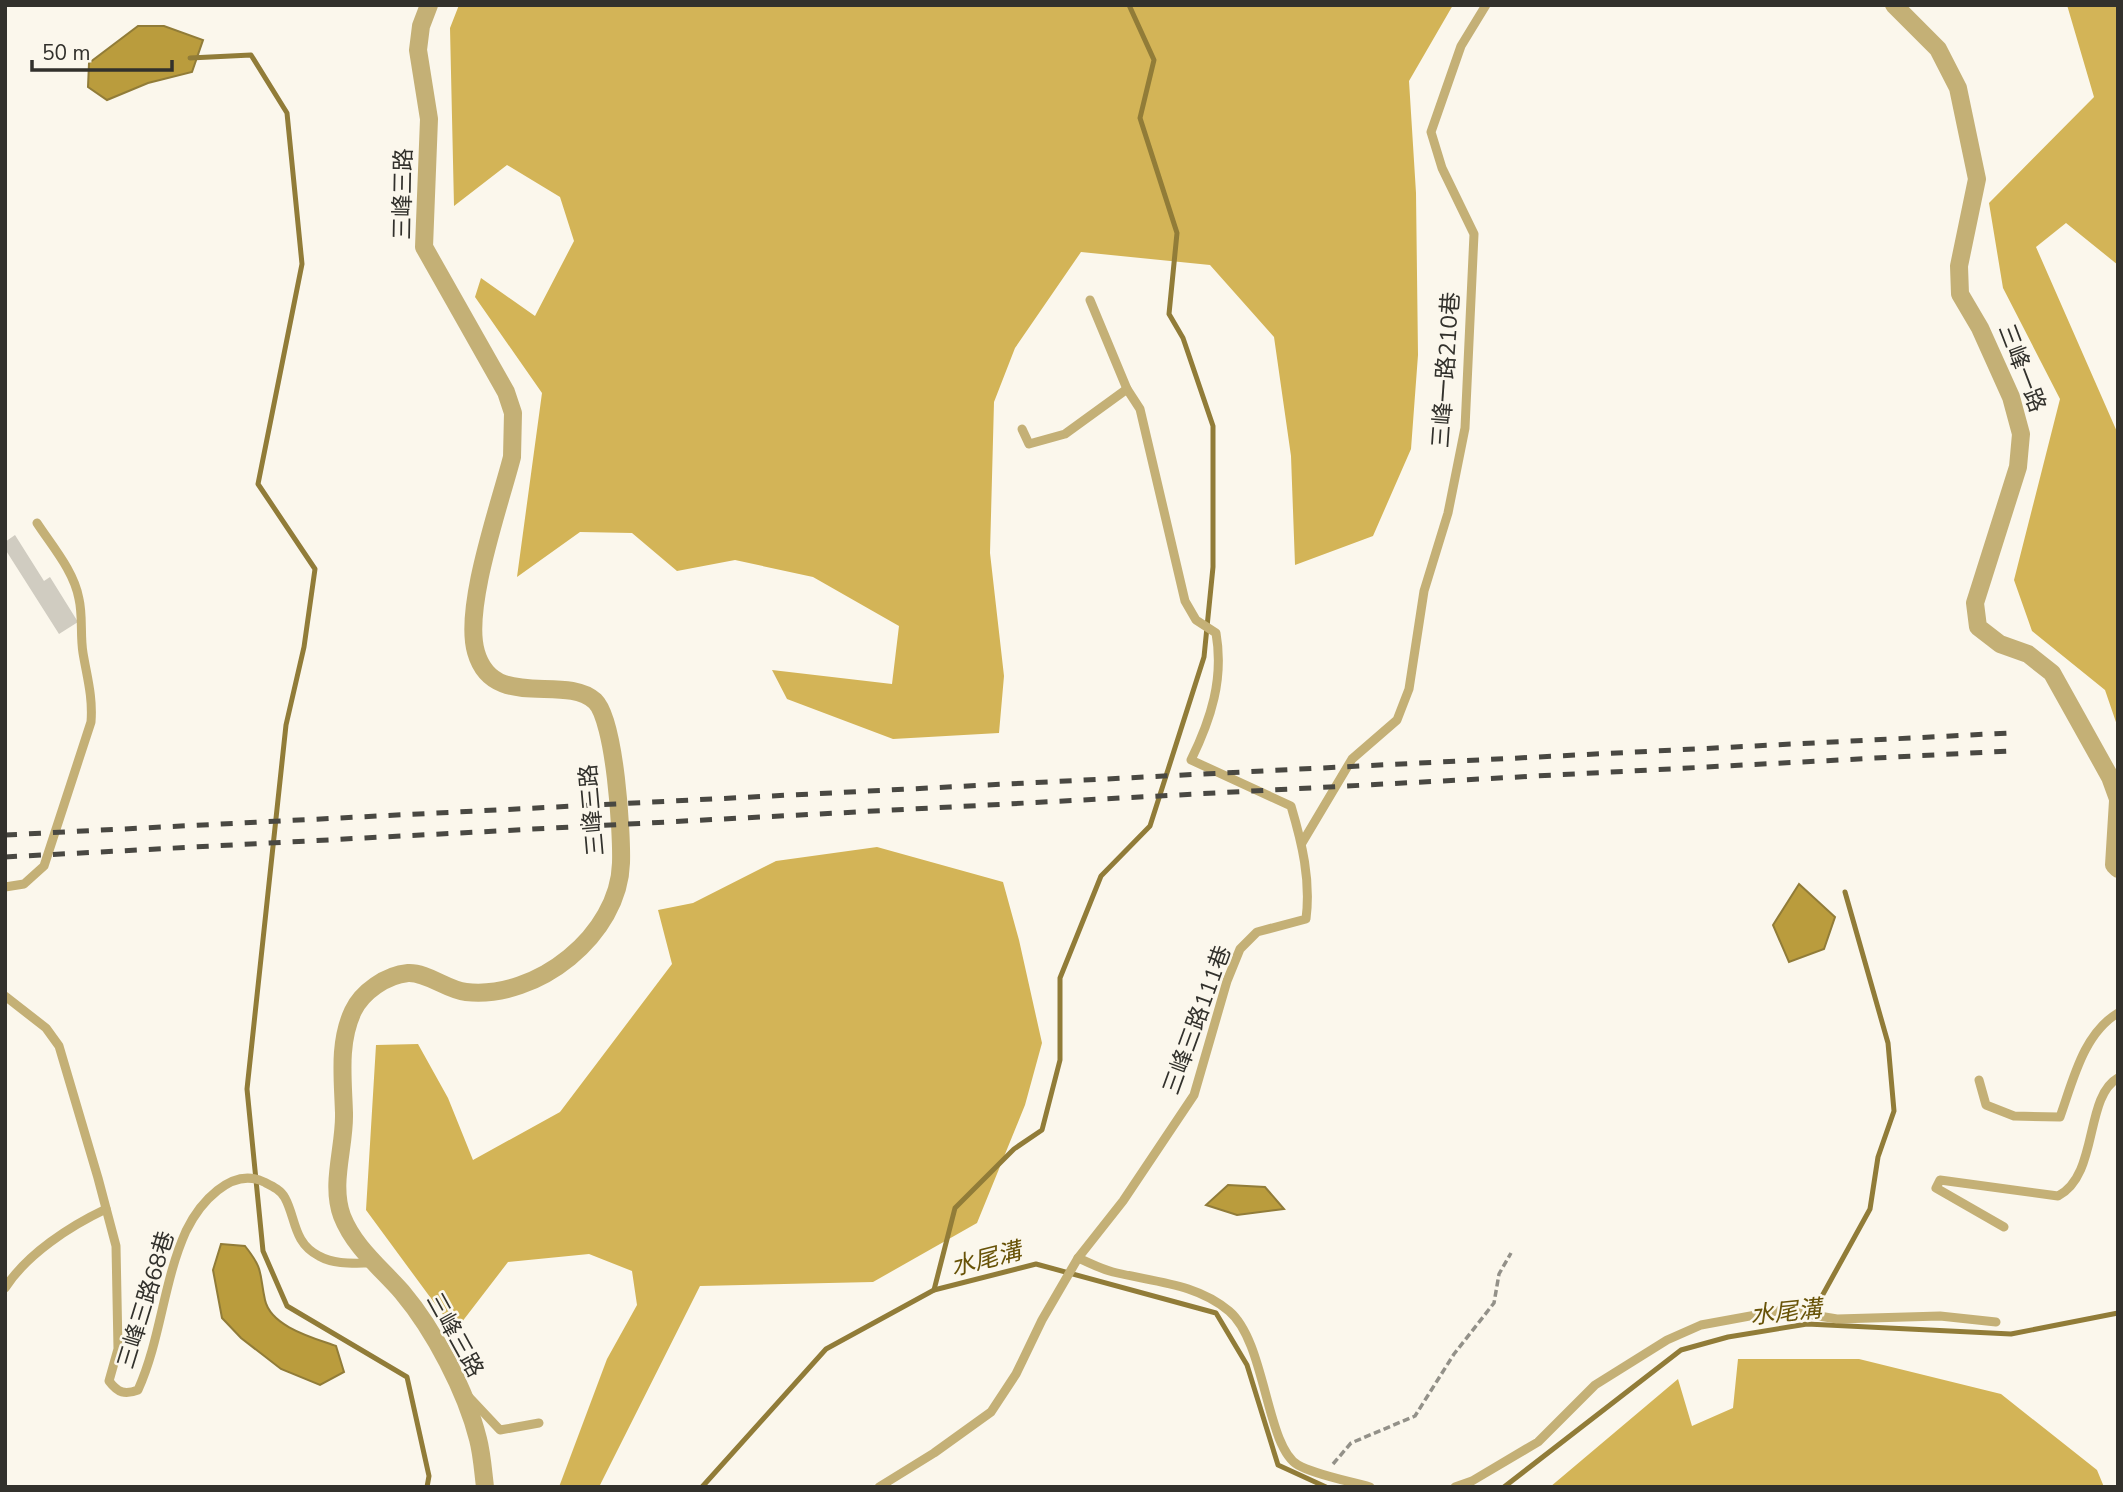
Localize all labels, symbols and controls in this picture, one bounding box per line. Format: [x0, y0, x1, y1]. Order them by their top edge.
scale bar [32, 28, 172, 72]
text: 50 m [42, 39, 91, 67]
street label: 三峰三路 [387, 148, 419, 240]
street label: 三峰一路210巷 [1425, 291, 1467, 449]
street label: 三峰一路 [1991, 320, 2053, 416]
street label: 三峰三路 [573, 763, 611, 857]
street label: 三峰三路111巷 [1156, 941, 1238, 1099]
street label: 三峰三路68巷 [110, 1227, 182, 1373]
water label: 水尾溝 [947, 1234, 1028, 1283]
street label: 三峰三路 [419, 1287, 491, 1383]
water label: 水尾溝 [1749, 1292, 1826, 1332]

